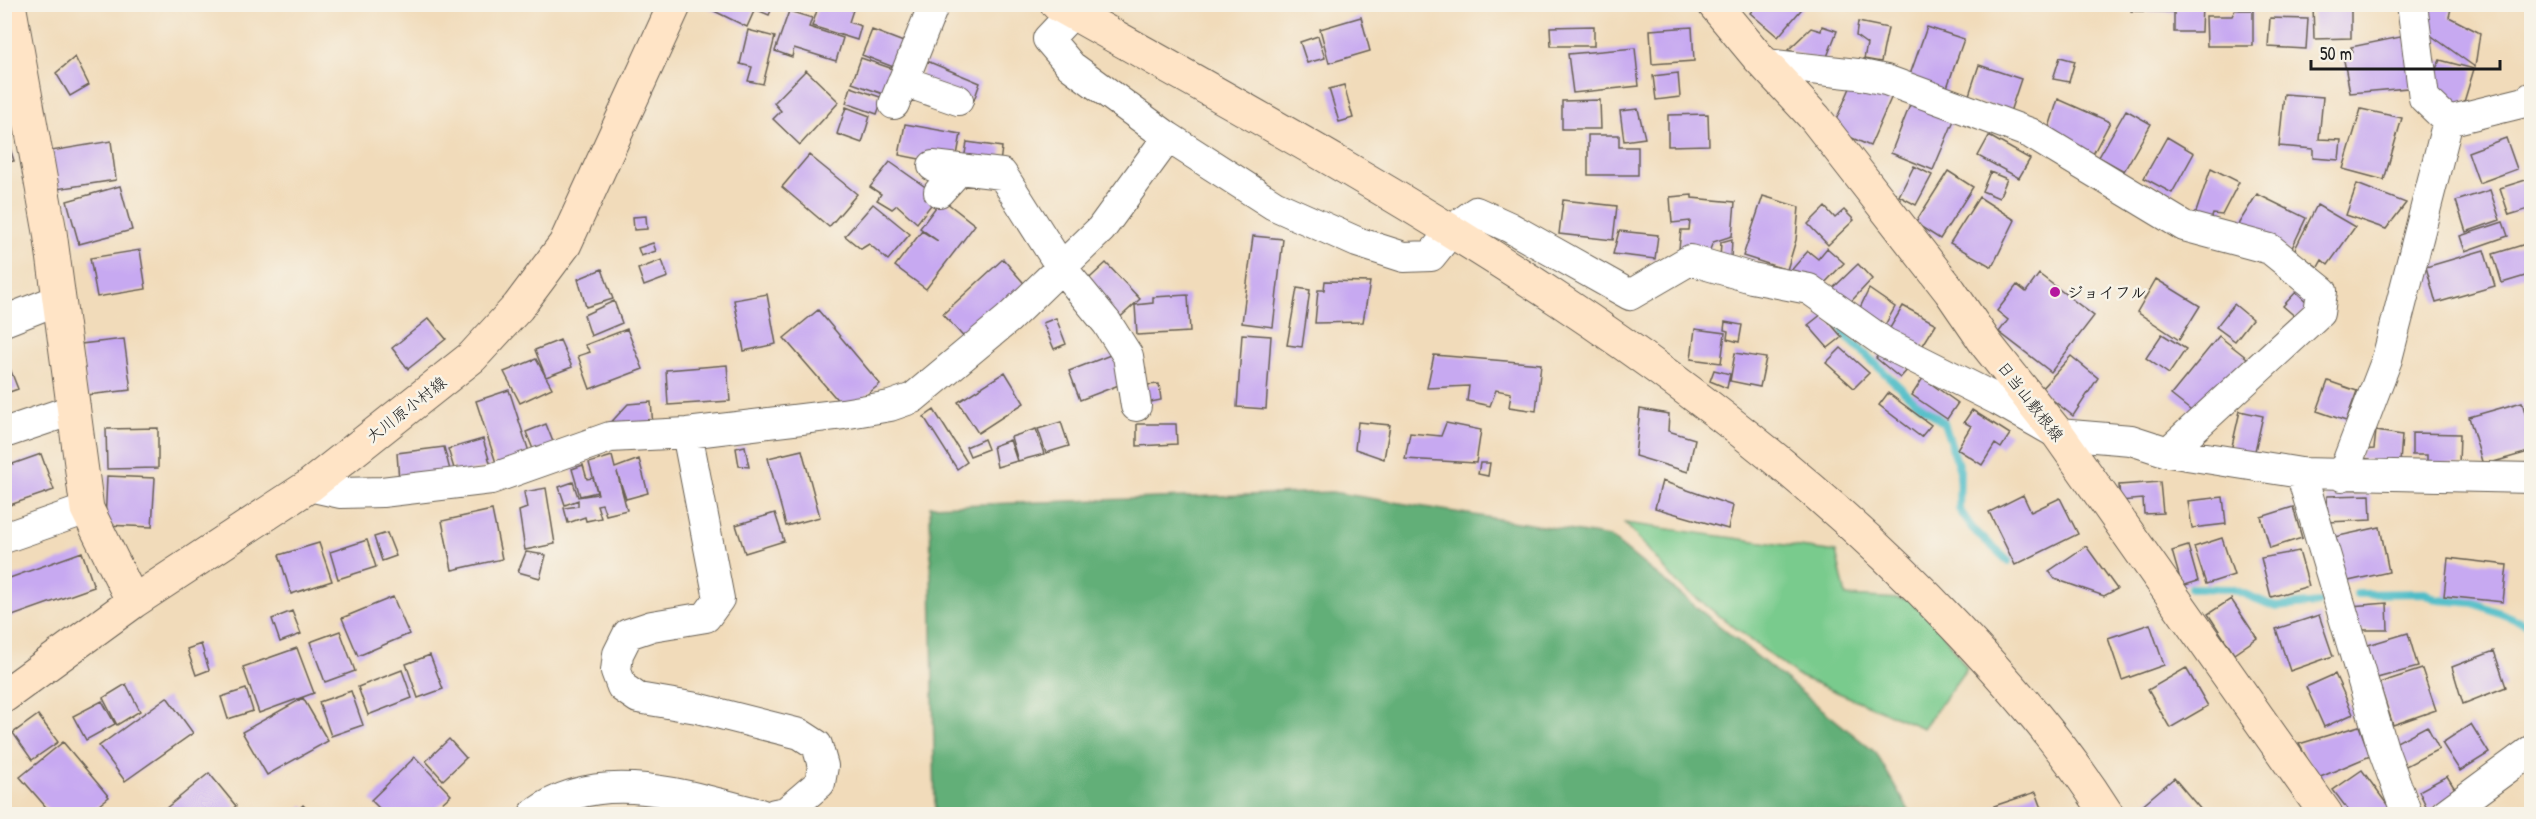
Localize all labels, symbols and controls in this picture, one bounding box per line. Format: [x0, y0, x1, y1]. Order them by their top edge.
scale bar [2311, 33, 2500, 71]
text: 50 m [2320, 41, 2352, 66]
place label: ジョイフル [2067, 281, 2147, 303]
marker: ジョイフル [2048, 285, 2062, 299]
street label: 日当山敷根線 [1993, 356, 2069, 446]
street label: 大川原小村線 [361, 371, 451, 447]

